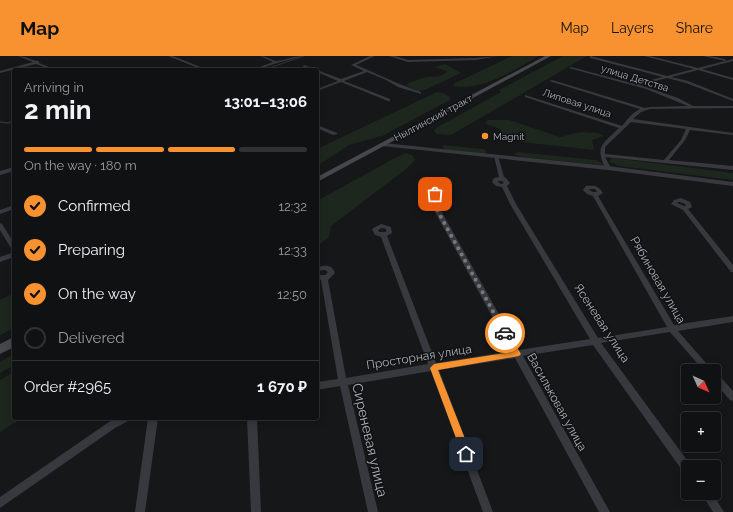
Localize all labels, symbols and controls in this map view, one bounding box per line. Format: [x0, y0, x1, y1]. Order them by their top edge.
text: Map [20, 17, 59, 39]
text: Map [561, 20, 589, 36]
text: Layers [611, 20, 654, 36]
text: Share [676, 20, 713, 36]
street label: улица Детства [600, 63, 670, 93]
text: Arriving in [24, 80, 84, 95]
street label: Липовая улица [541, 87, 613, 119]
text: 13:01–13:06 [224, 93, 307, 111]
street label: Нылгинский тракт [392, 93, 474, 143]
text: 2 min [24, 95, 91, 125]
marker: Magnit [480, 131, 490, 141]
place label: Magnit [493, 131, 525, 142]
text: On the way · 180 m [24, 158, 137, 173]
pin [418, 177, 452, 211]
icon: bag [424, 183, 446, 205]
icon: check [24, 195, 46, 217]
text: Confirmed [58, 197, 131, 215]
text: 12:32 [279, 199, 307, 214]
street label: Рябиновая улица [627, 234, 689, 326]
icon: check [24, 239, 46, 261]
text: Preparing [58, 241, 125, 259]
text: 12:33 [278, 243, 307, 258]
street label: Ясеневая улица [571, 281, 633, 365]
icon: check [24, 283, 46, 305]
text: On the way [58, 285, 136, 303]
text: 12:50 [277, 287, 307, 302]
courier [485, 313, 525, 353]
icon: car [494, 322, 516, 344]
text: Delivered [58, 329, 125, 347]
street label: Просторная улица [365, 342, 473, 372]
street label: Васильковая улица [524, 351, 590, 453]
north arrow [681, 364, 721, 404]
map controls [681, 364, 721, 500]
text: Order #2965 [24, 378, 111, 396]
text: 1 670 ₽ [257, 378, 307, 396]
street label: Сиреневая улица [349, 382, 391, 498]
button: + [681, 412, 721, 452]
pin [449, 437, 483, 471]
icon: home [455, 443, 477, 465]
button: − [681, 460, 721, 500]

